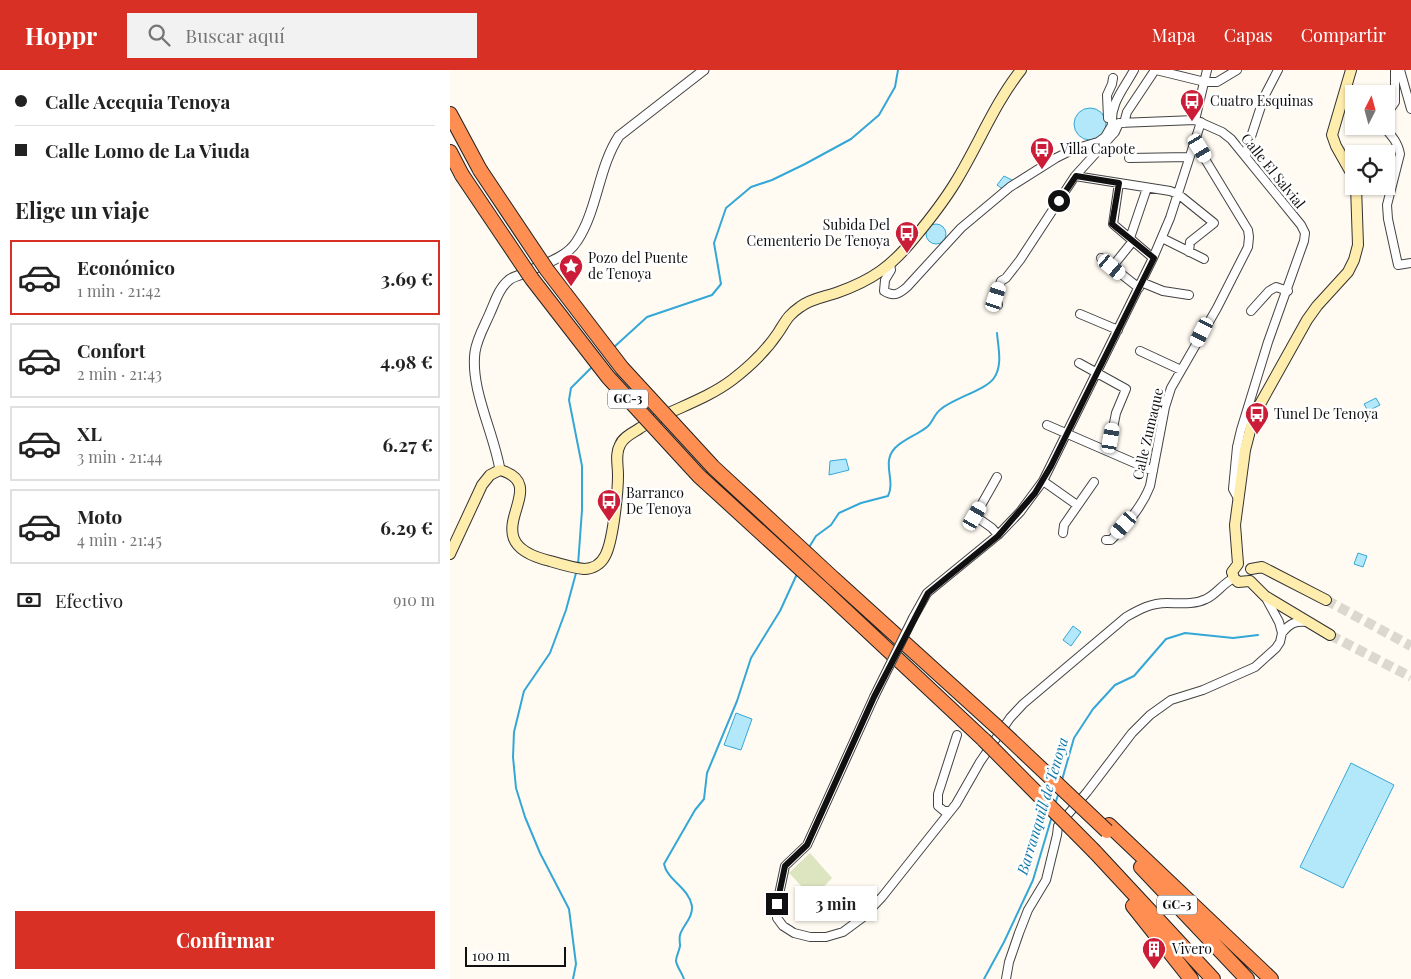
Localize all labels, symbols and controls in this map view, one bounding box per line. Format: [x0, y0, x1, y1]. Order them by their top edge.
search box [127, 13, 477, 58]
text: Hoppr [25, 19, 97, 51]
icon: search [145, 21, 173, 49]
text: Buscar aquí [185, 22, 285, 48]
text: Mapa [1152, 23, 1196, 47]
text: Capas [1224, 23, 1273, 47]
text: Compartir [1301, 23, 1386, 47]
north arrow [1345, 85, 1395, 135]
map controls [1345, 85, 1395, 195]
text: Calle Acequia Tenoya [45, 88, 230, 114]
bus stop icon: Cuatro Esquinas [1179, 88, 1205, 122]
place label: Cuatro Esquinas [1210, 91, 1313, 110]
street label: Calle El Salvial [1237, 129, 1310, 212]
car [1185, 131, 1214, 165]
bus stop icon: Villa Capote [1029, 136, 1055, 170]
text: Calle Lomo de La Viuda [45, 137, 250, 163]
place label: Villa Capote [1059, 139, 1135, 158]
button: locate [1345, 145, 1395, 195]
route start [1048, 190, 1070, 212]
text: Elige un viaje [15, 195, 149, 225]
place label: Subida Del Cementerio De Tenoya [747, 215, 890, 250]
bus stop icon: Subida Del Cementerio De Tenoya [894, 220, 920, 254]
place label: Pozo del Puente de Tenoya [588, 248, 688, 283]
car [1095, 252, 1128, 282]
place icon: Pozo del Puente de Tenoya [558, 253, 584, 287]
text: Económico [77, 254, 175, 280]
icon: car [17, 255, 62, 300]
text: 3.69 € [381, 265, 433, 291]
text: 1 min · 21:42 [77, 280, 161, 301]
car [984, 280, 1007, 314]
car [1188, 315, 1215, 349]
text: Confort [77, 337, 145, 363]
icon: car [17, 338, 62, 383]
text: 4.98 € [380, 348, 433, 374]
text: 2 min · 21:43 [77, 363, 162, 384]
street label: Calle Zumaque [1128, 386, 1167, 482]
road number: GC-3 [608, 390, 648, 408]
bus stop icon: Tunel De Tenoya [1244, 401, 1270, 435]
place label: Tunel De Tenoya [1274, 404, 1378, 423]
text: XL [77, 420, 102, 446]
icon: car [17, 421, 62, 466]
car [1101, 422, 1120, 454]
text: 6.27 € [382, 431, 433, 457]
text: 3 min · 21:44 [77, 446, 163, 467]
place label: Barranco De Tenoya [626, 483, 691, 518]
bus stop icon: Barranco De Tenoya [596, 488, 622, 522]
car [961, 499, 988, 533]
text: Moto [77, 503, 122, 529]
icon: car [17, 504, 62, 549]
car [1108, 509, 1139, 541]
text: 6.29 € [380, 514, 433, 540]
text: 4 min · 21:45 [77, 529, 162, 550]
icon: cash [15, 586, 43, 614]
text: Efectivo [55, 587, 123, 613]
text: 910 m [393, 589, 435, 610]
water label: Barranquill de Tenoya [1011, 734, 1073, 878]
callout: 3 min [794, 886, 877, 922]
route end [766, 893, 788, 915]
text: 3 min [816, 893, 856, 914]
road number: GC-3 [1157, 896, 1197, 914]
button: Confirmar [15, 911, 435, 969]
building icon: Vivero [1141, 936, 1167, 970]
place label: Vivero [1171, 939, 1212, 958]
scale bar [465, 944, 566, 967]
text: 100 m [472, 946, 510, 965]

